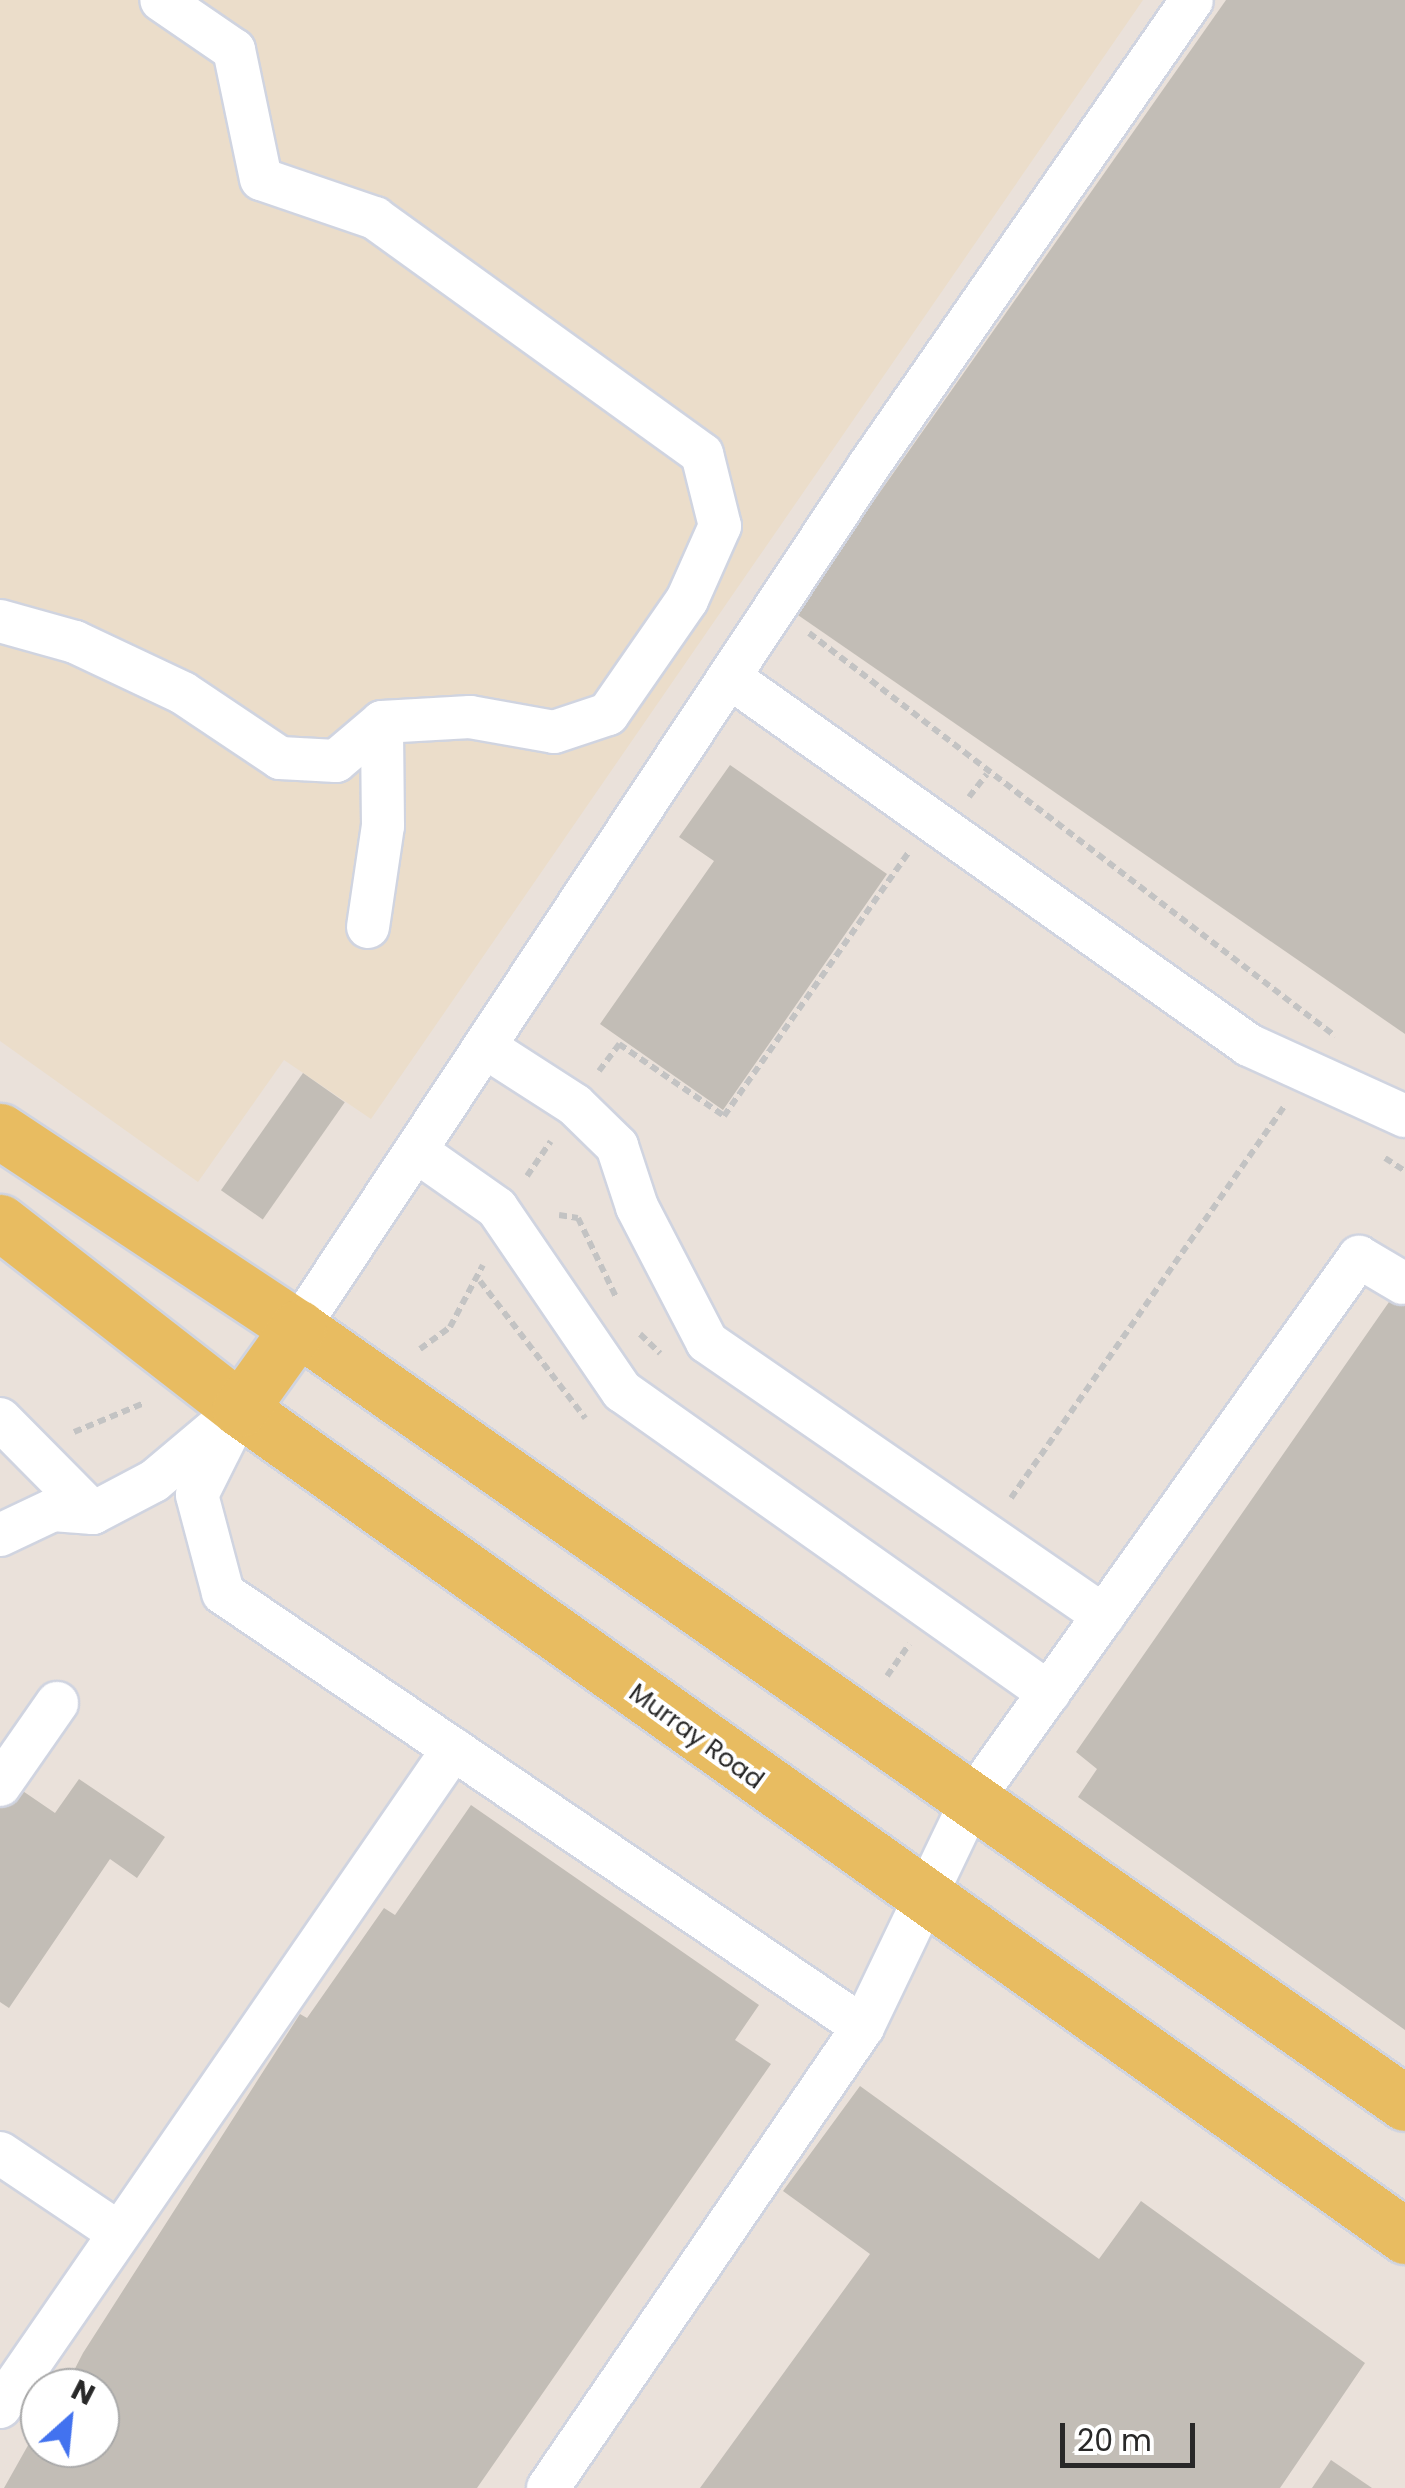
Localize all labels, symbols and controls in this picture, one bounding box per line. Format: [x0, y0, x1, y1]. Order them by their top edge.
street label: Murray Road [623, 1678, 769, 1796]
north arrow [20, 2368, 120, 2468]
text: N [65, 2370, 101, 2415]
scale bar [1065, 2403, 1200, 2465]
text: 20 m [1077, 2419, 1152, 2462]

